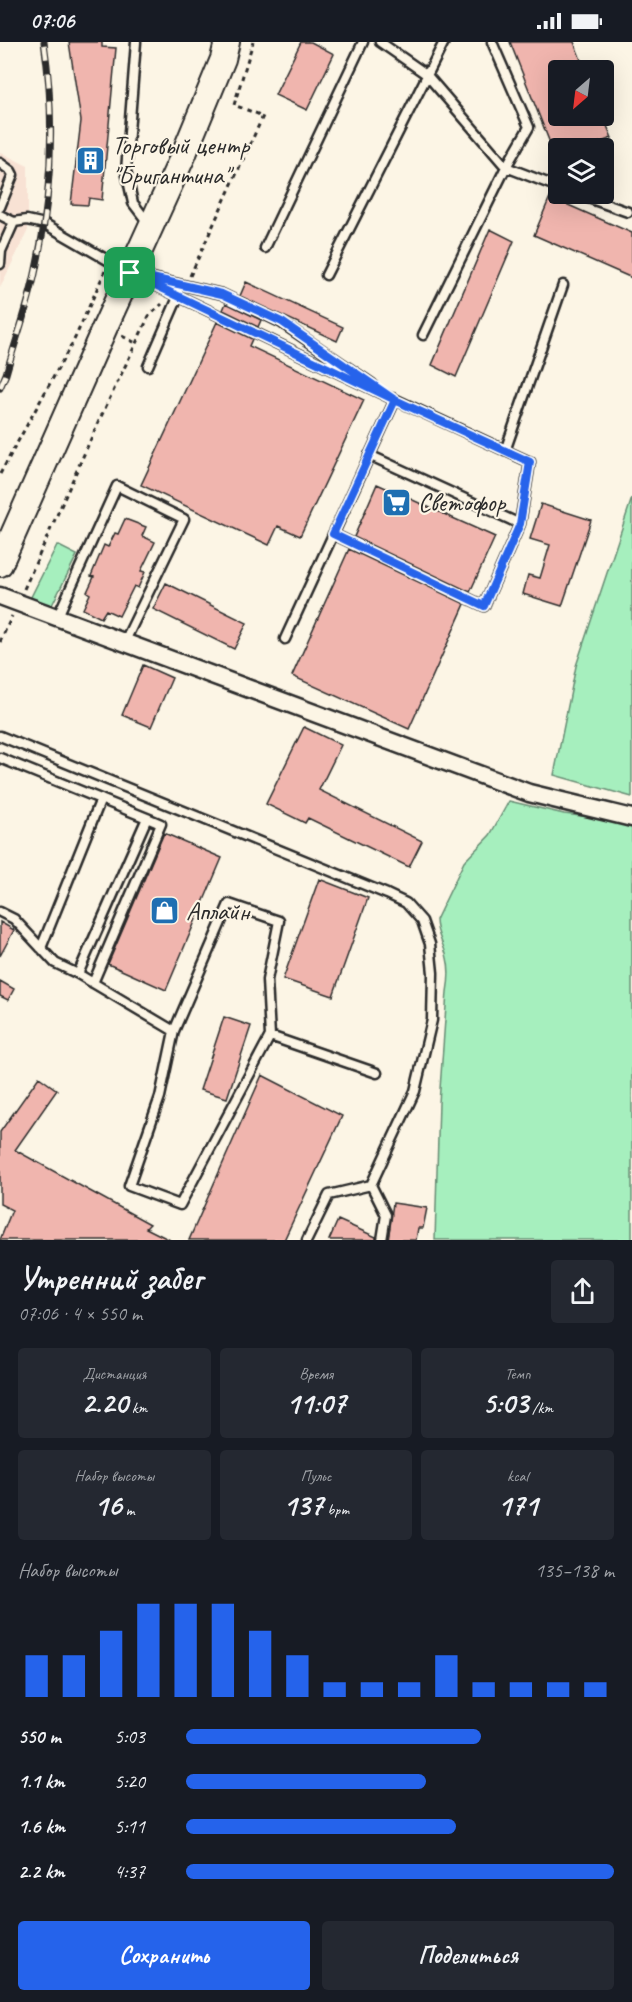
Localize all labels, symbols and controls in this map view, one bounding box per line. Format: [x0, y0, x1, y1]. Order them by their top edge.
text: 07:06 [30, 7, 74, 35]
north arrow [548, 60, 614, 126]
map controls [548, 60, 614, 204]
place label: Торговый центр "Бригантина" [112, 129, 251, 192]
button: layers [548, 138, 614, 204]
building icon: Торговый центр "Бригантина" [75, 144, 107, 176]
pin [104, 247, 155, 298]
icon: arrive [113, 256, 146, 289]
supermarket icon: Светофор [381, 486, 413, 518]
place label: Светофор [418, 486, 506, 519]
shop icon: Аплайн [149, 895, 181, 927]
place label: Аплайн [186, 895, 251, 928]
text: Утренний забег [18, 1257, 202, 1299]
button: share [551, 1260, 614, 1323]
text: 07:06 · 4 × 550 m [18, 1301, 142, 1326]
text: Дистанция [82, 1364, 146, 1384]
text: Время [299, 1364, 333, 1384]
text: Темп [505, 1364, 531, 1384]
text: 2.20 [81, 1384, 128, 1422]
text: 11:07 [286, 1384, 346, 1422]
text: 5:03 [482, 1384, 528, 1422]
text: km [128, 1398, 147, 1418]
text: /km [528, 1398, 553, 1418]
text: Набор высоты [75, 1466, 154, 1486]
text: Пульс [301, 1466, 331, 1486]
text: kcal [507, 1466, 528, 1486]
text: 16 [94, 1486, 122, 1524]
text: 137 [283, 1486, 323, 1524]
text: 171 [497, 1486, 538, 1524]
text: m [122, 1500, 135, 1520]
text: bpm [323, 1500, 349, 1520]
text: Набор высоты [18, 1558, 117, 1583]
text: 135–138 m [535, 1558, 614, 1583]
text: 550 m [18, 1724, 61, 1749]
text: 5:03 [114, 1724, 145, 1749]
text: 1.1 km [18, 1769, 65, 1794]
text: 5:20 [114, 1769, 145, 1794]
text: 1.6 km [18, 1814, 65, 1839]
text: 5:11 [114, 1814, 145, 1839]
text: 2.2 km [18, 1859, 65, 1884]
text: 4:37 [114, 1859, 145, 1884]
button: Сохранить [18, 1921, 310, 1990]
button: Поделиться [322, 1921, 614, 1990]

